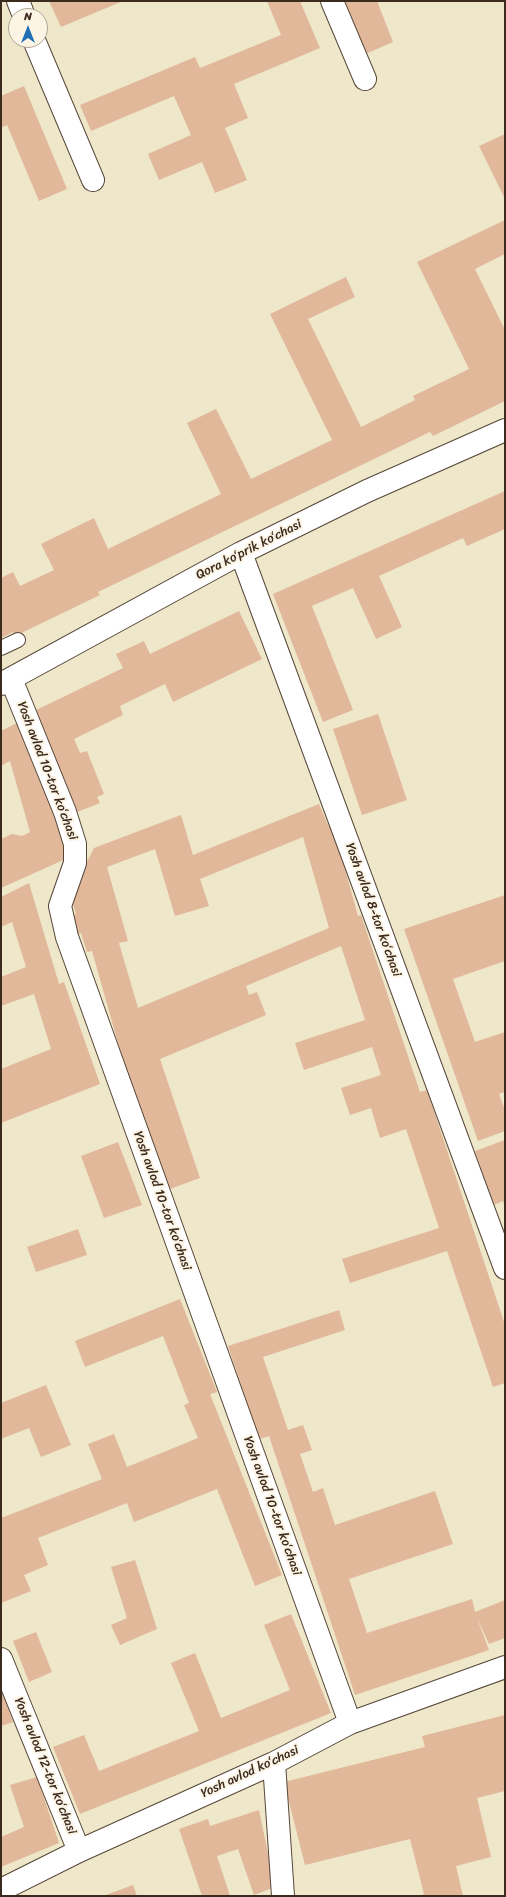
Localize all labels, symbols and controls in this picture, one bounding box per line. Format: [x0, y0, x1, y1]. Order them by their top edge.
text: N [24, 7, 32, 26]
north arrow [8, 8, 48, 48]
street label: Qora koʻprik koʻchasi [193, 517, 305, 583]
street label: Yosh avlod 10-tor koʻchasi [13, 700, 81, 842]
street label: Yosh avlod 8-tor koʻchasi [342, 841, 404, 979]
street label: Yosh avlod 10-tor koʻchasi [130, 1129, 194, 1273]
street label: Yosh avlod 10-tor koʻchasi [240, 1434, 304, 1578]
street label: Yosh avlod 12-tor koʻchasi [10, 1695, 80, 1837]
street label: Yosh avlod koʻchasi [199, 1742, 301, 1802]

